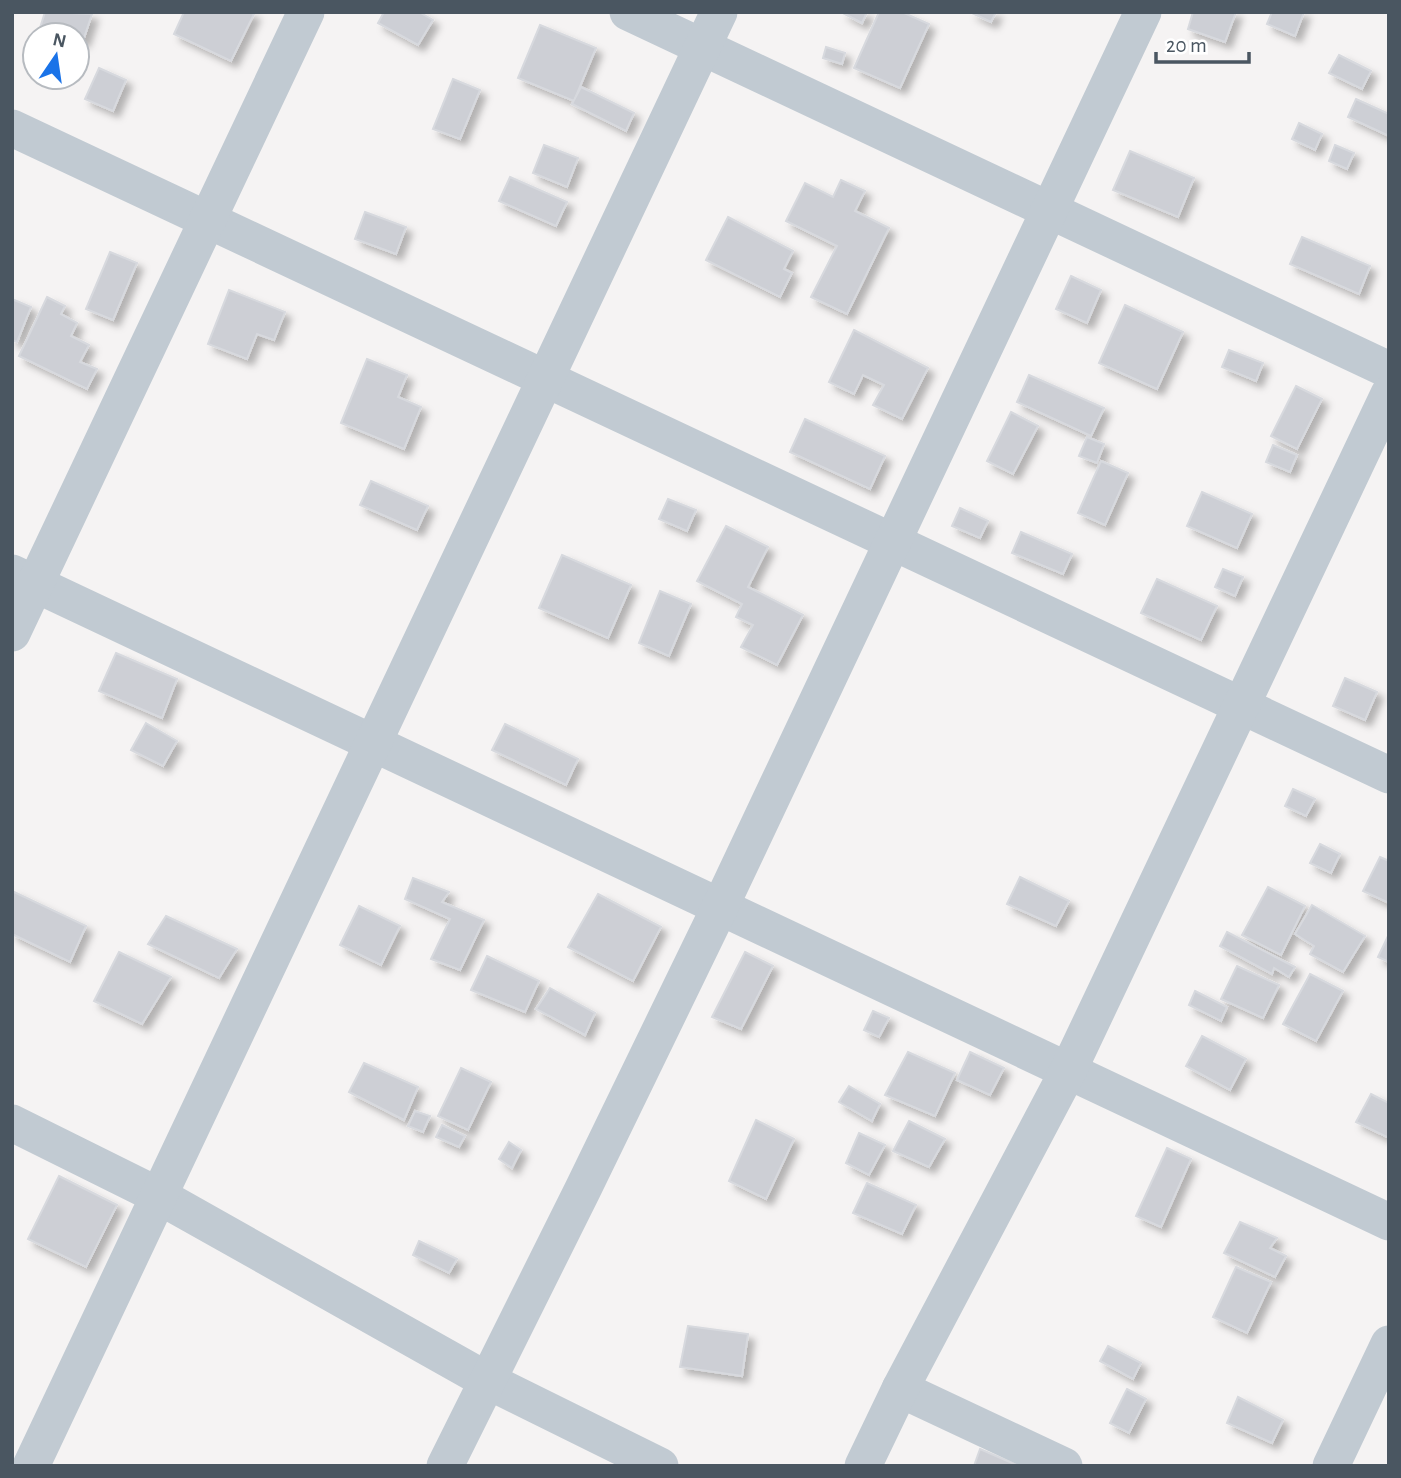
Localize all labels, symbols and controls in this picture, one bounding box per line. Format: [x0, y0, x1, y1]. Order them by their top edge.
north arrow [21, 21, 91, 91]
scale bar [1156, 21, 1249, 65]
text: N [51, 30, 68, 52]
text: 20 m [1166, 35, 1207, 56]

